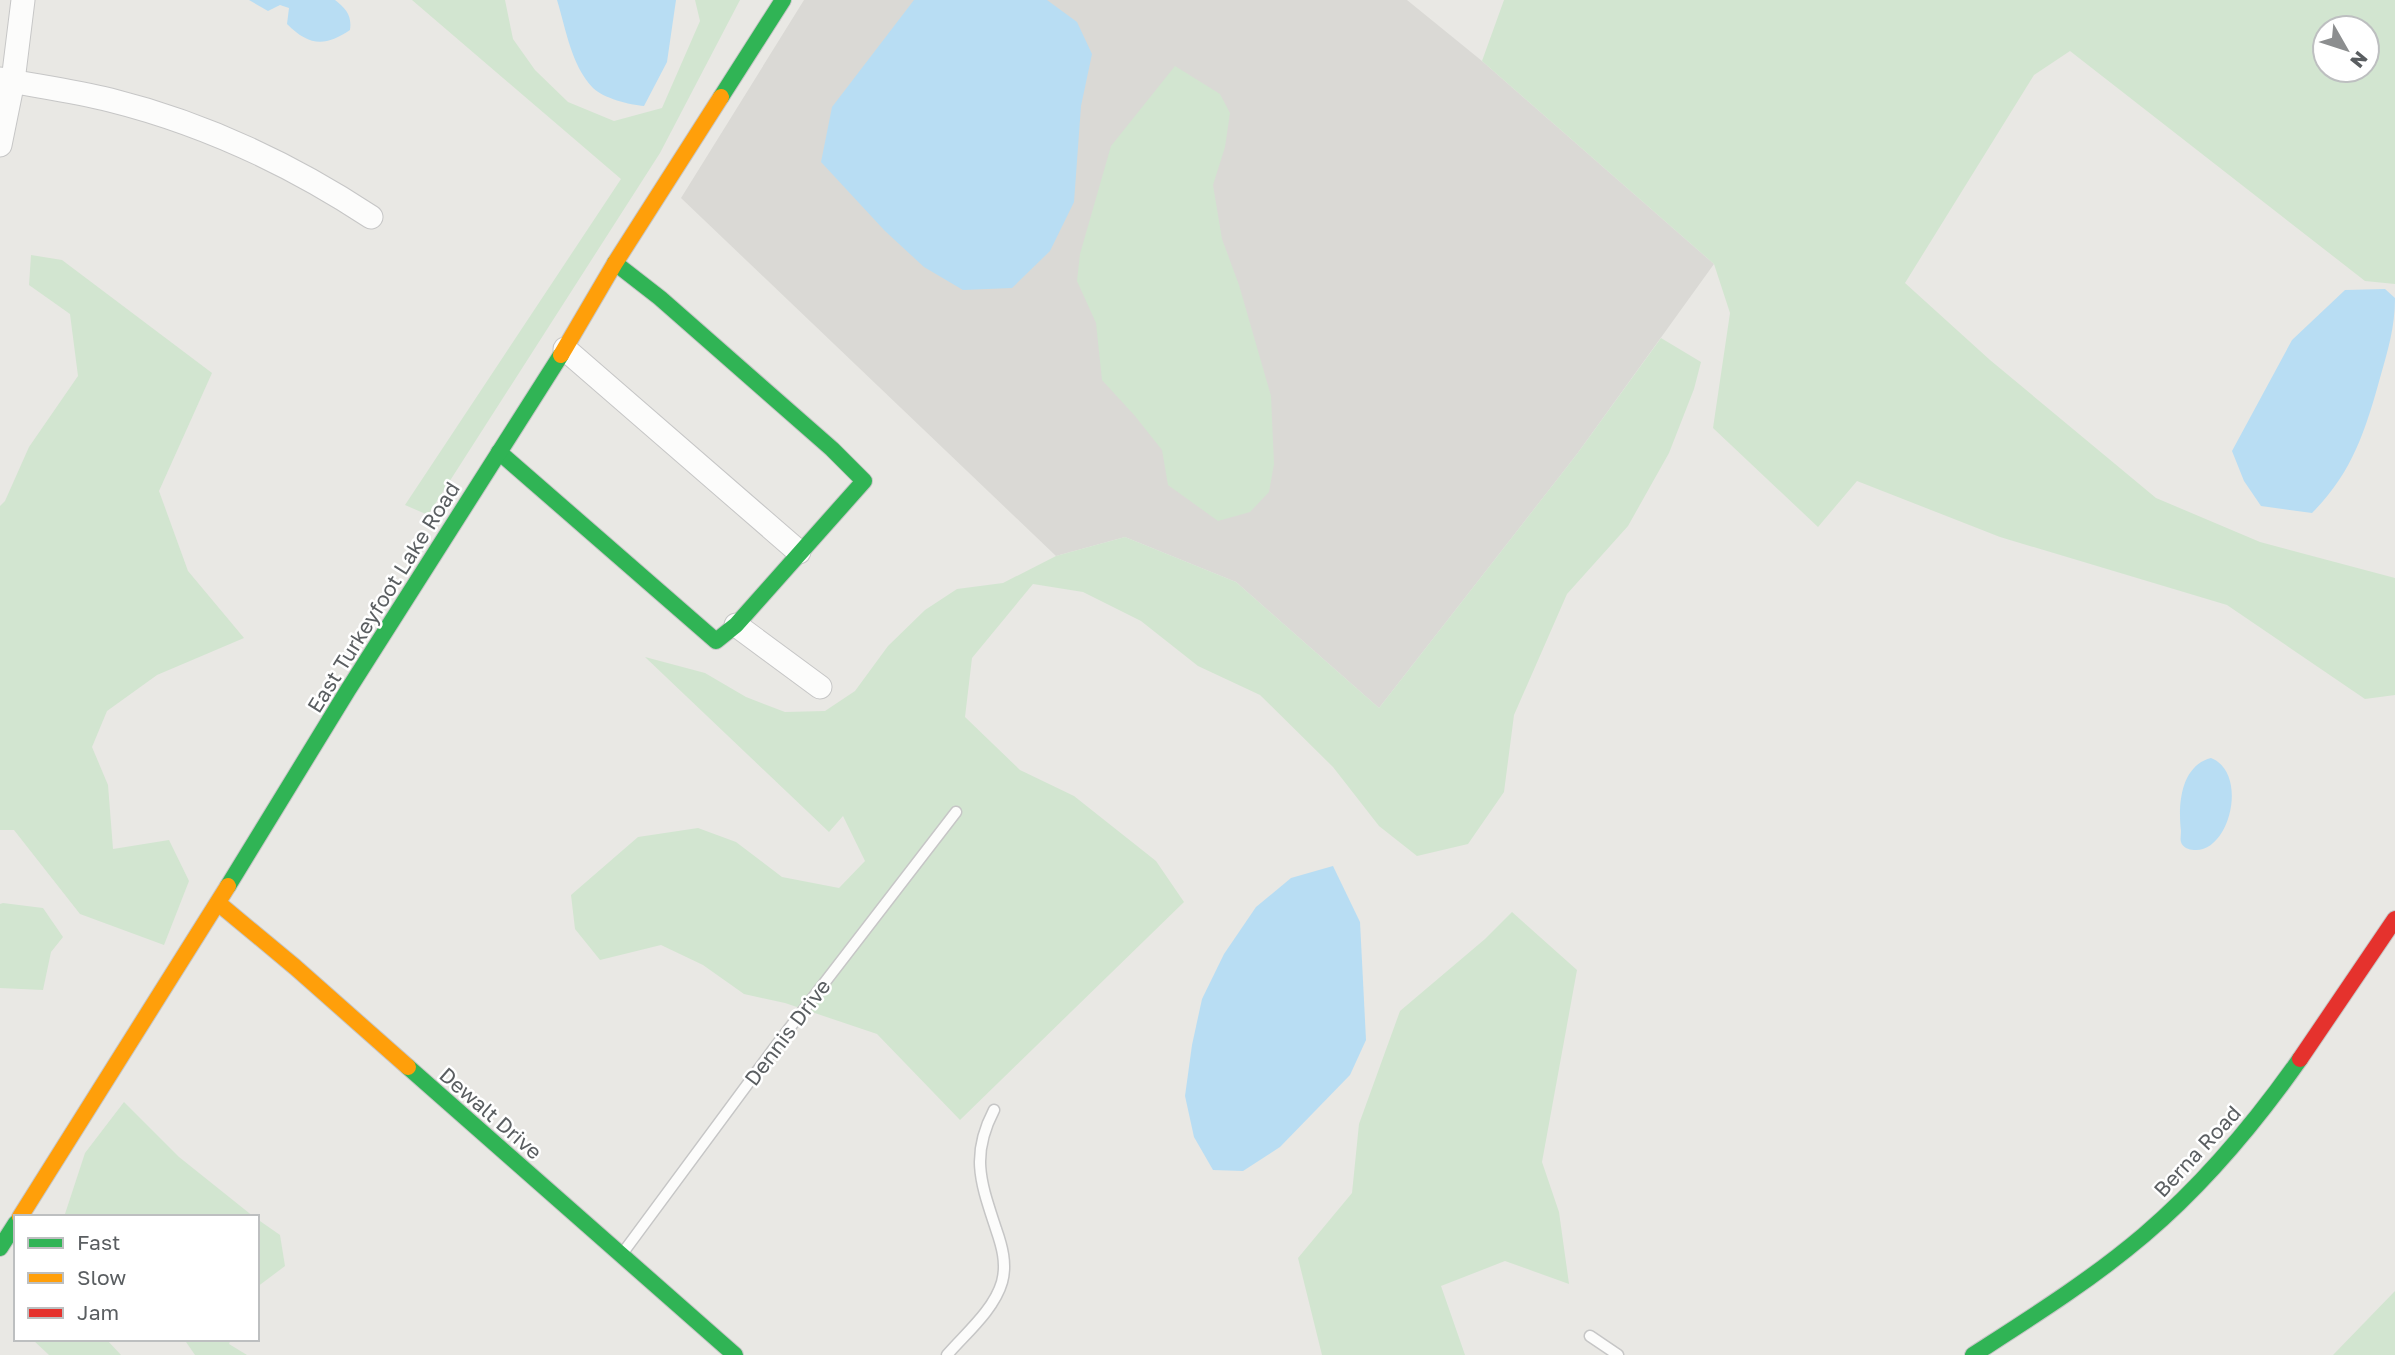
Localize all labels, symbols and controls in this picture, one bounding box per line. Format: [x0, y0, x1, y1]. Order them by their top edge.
north arrow [2311, 14, 2381, 84]
text: N [2346, 47, 2373, 73]
street label: East Turkeyfoot Lake Road [301, 477, 465, 717]
street label: Dennis Drive [738, 974, 836, 1090]
street label: Dewalt Drive [435, 1061, 547, 1165]
street label: Berna Road [2148, 1100, 2246, 1202]
legend [14, 1215, 259, 1341]
text: Fast [77, 1229, 120, 1255]
text: Slow [77, 1264, 126, 1290]
text: Jam [77, 1299, 119, 1325]

